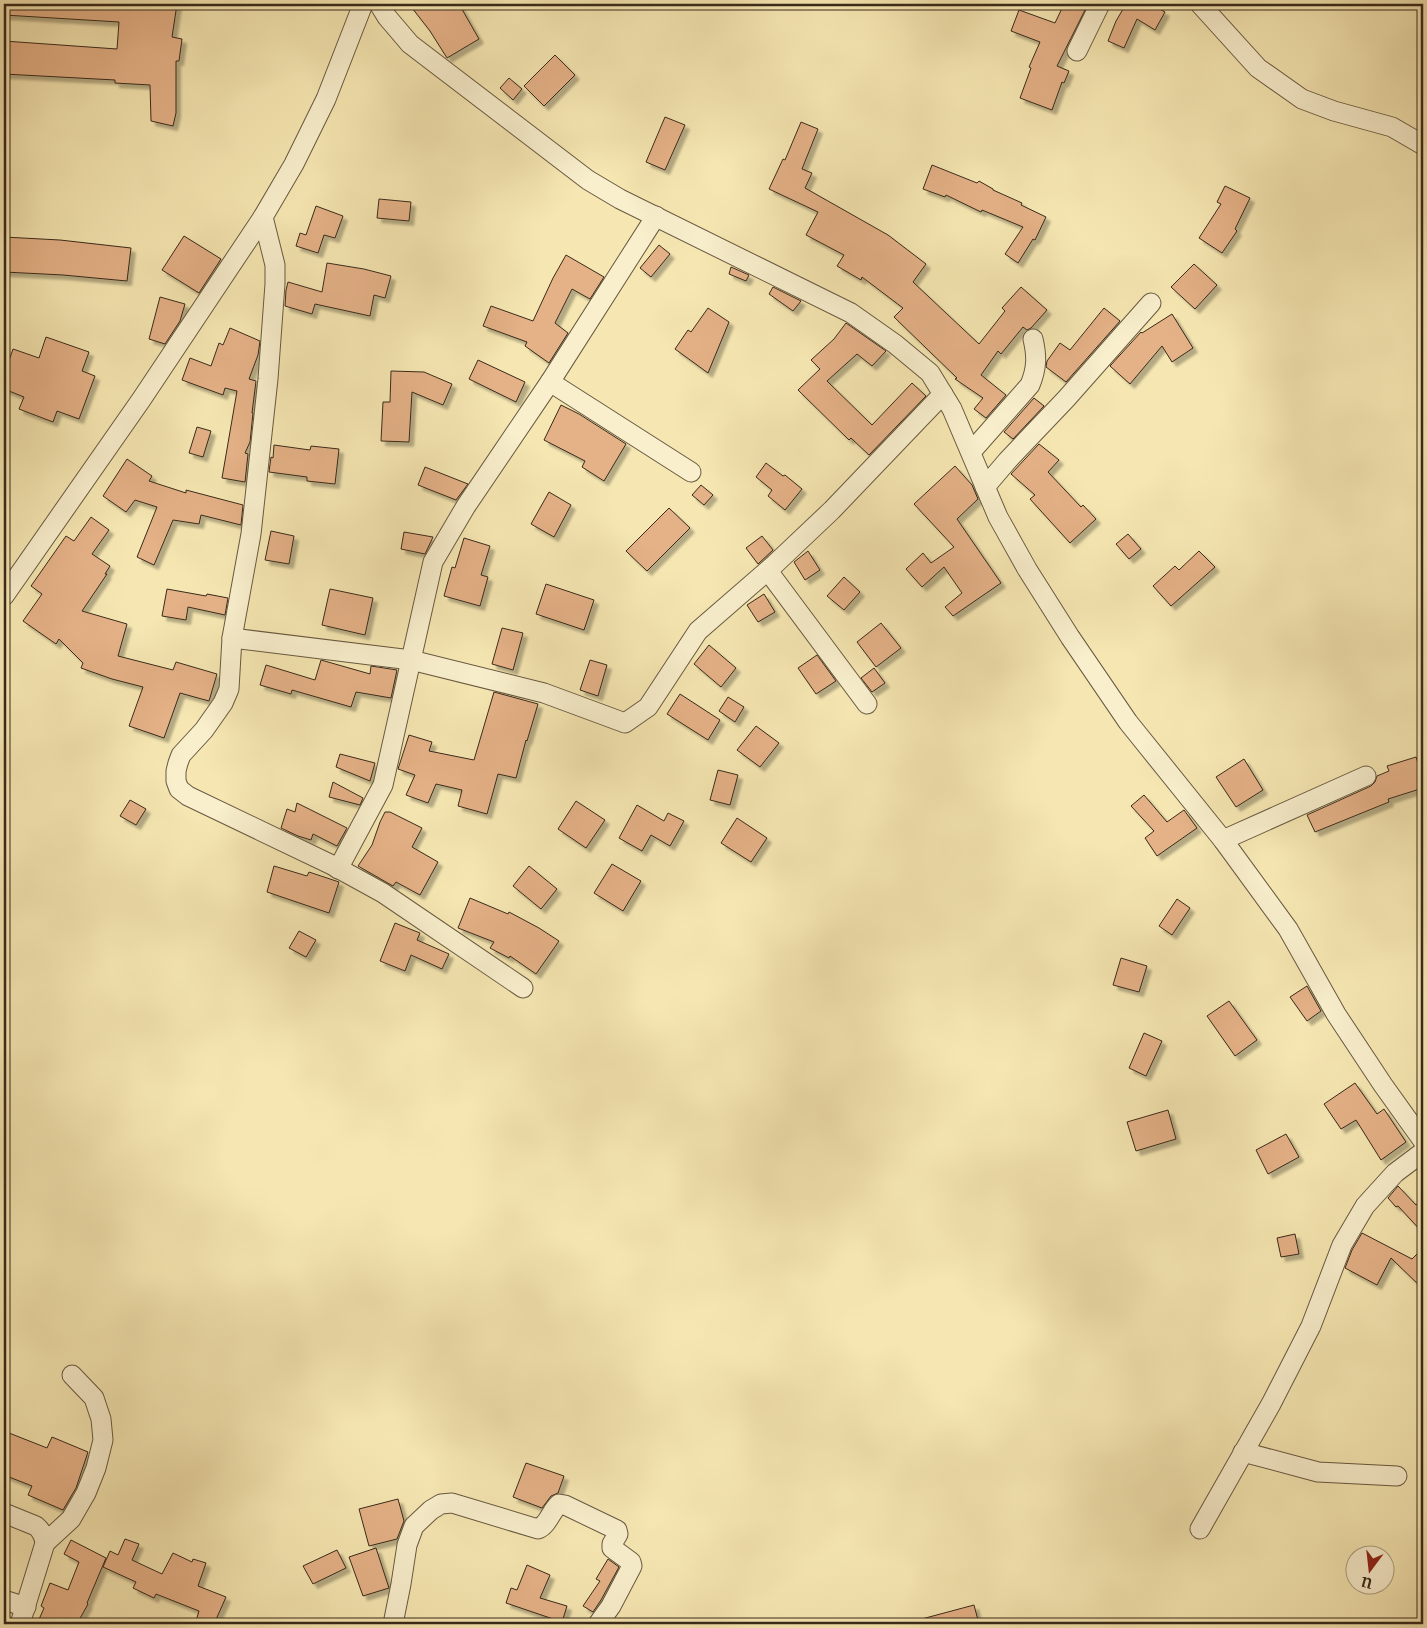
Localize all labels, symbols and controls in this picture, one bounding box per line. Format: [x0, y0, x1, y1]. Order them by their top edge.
north arrow [1344, 1546, 1394, 1596]
text: U [1359, 1572, 1375, 1592]

